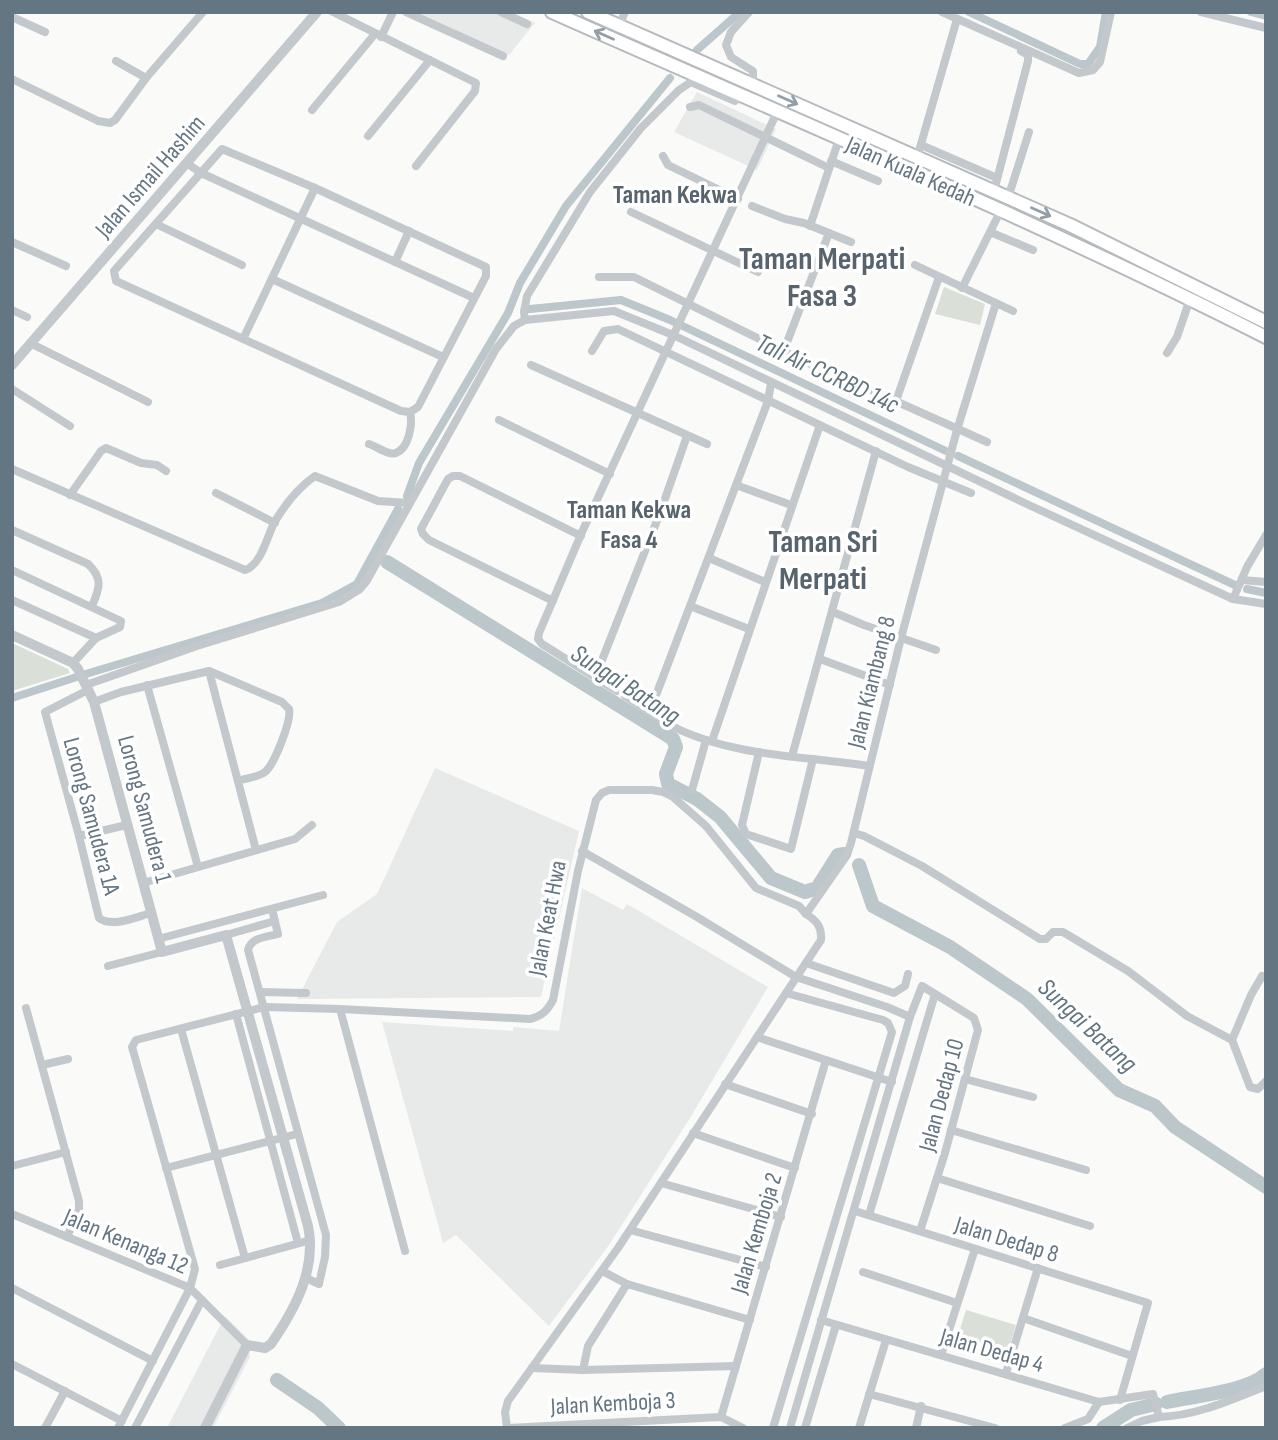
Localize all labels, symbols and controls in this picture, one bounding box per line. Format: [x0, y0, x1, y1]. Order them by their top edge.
one-way arrow [594, 28, 615, 41]
one-way arrow [777, 94, 798, 107]
street label: Jalan Ismail Hashim [89, 109, 212, 244]
street label: Jalan Kuala Kedah [841, 130, 980, 213]
district label: Taman Kekwa [613, 180, 737, 211]
one-way arrow [1029, 206, 1051, 219]
district label: Taman Merpati Fasa 3 [739, 240, 905, 316]
water label: Tali Air CCRBD 14c [751, 328, 905, 421]
district label: Taman Kekwa Fasa 4 [567, 495, 691, 556]
district label: Taman Sri Merpati [768, 523, 878, 599]
street label: Jalan Kiambang 8 [841, 613, 902, 752]
water label: Sungai Batang [565, 639, 686, 732]
street label: Lorong Samudera 1 [111, 732, 178, 887]
street label: Lorong Samudera 1A [57, 734, 127, 899]
street label: Jalan Keat Hwa [522, 858, 573, 979]
water label: Sungai Batang [1031, 973, 1143, 1080]
street label: Jalan Dedap 10 [912, 1036, 970, 1156]
street label: Jalan Kemboja 2 [724, 1169, 789, 1298]
street label: Jalan Kenanga 12 [58, 1202, 193, 1281]
street label: Jalan Dedap 8 [951, 1210, 1062, 1269]
street label: Jalan Dedap 4 [936, 1322, 1047, 1379]
street label: Jalan Kemboja 3 [549, 1386, 676, 1421]

